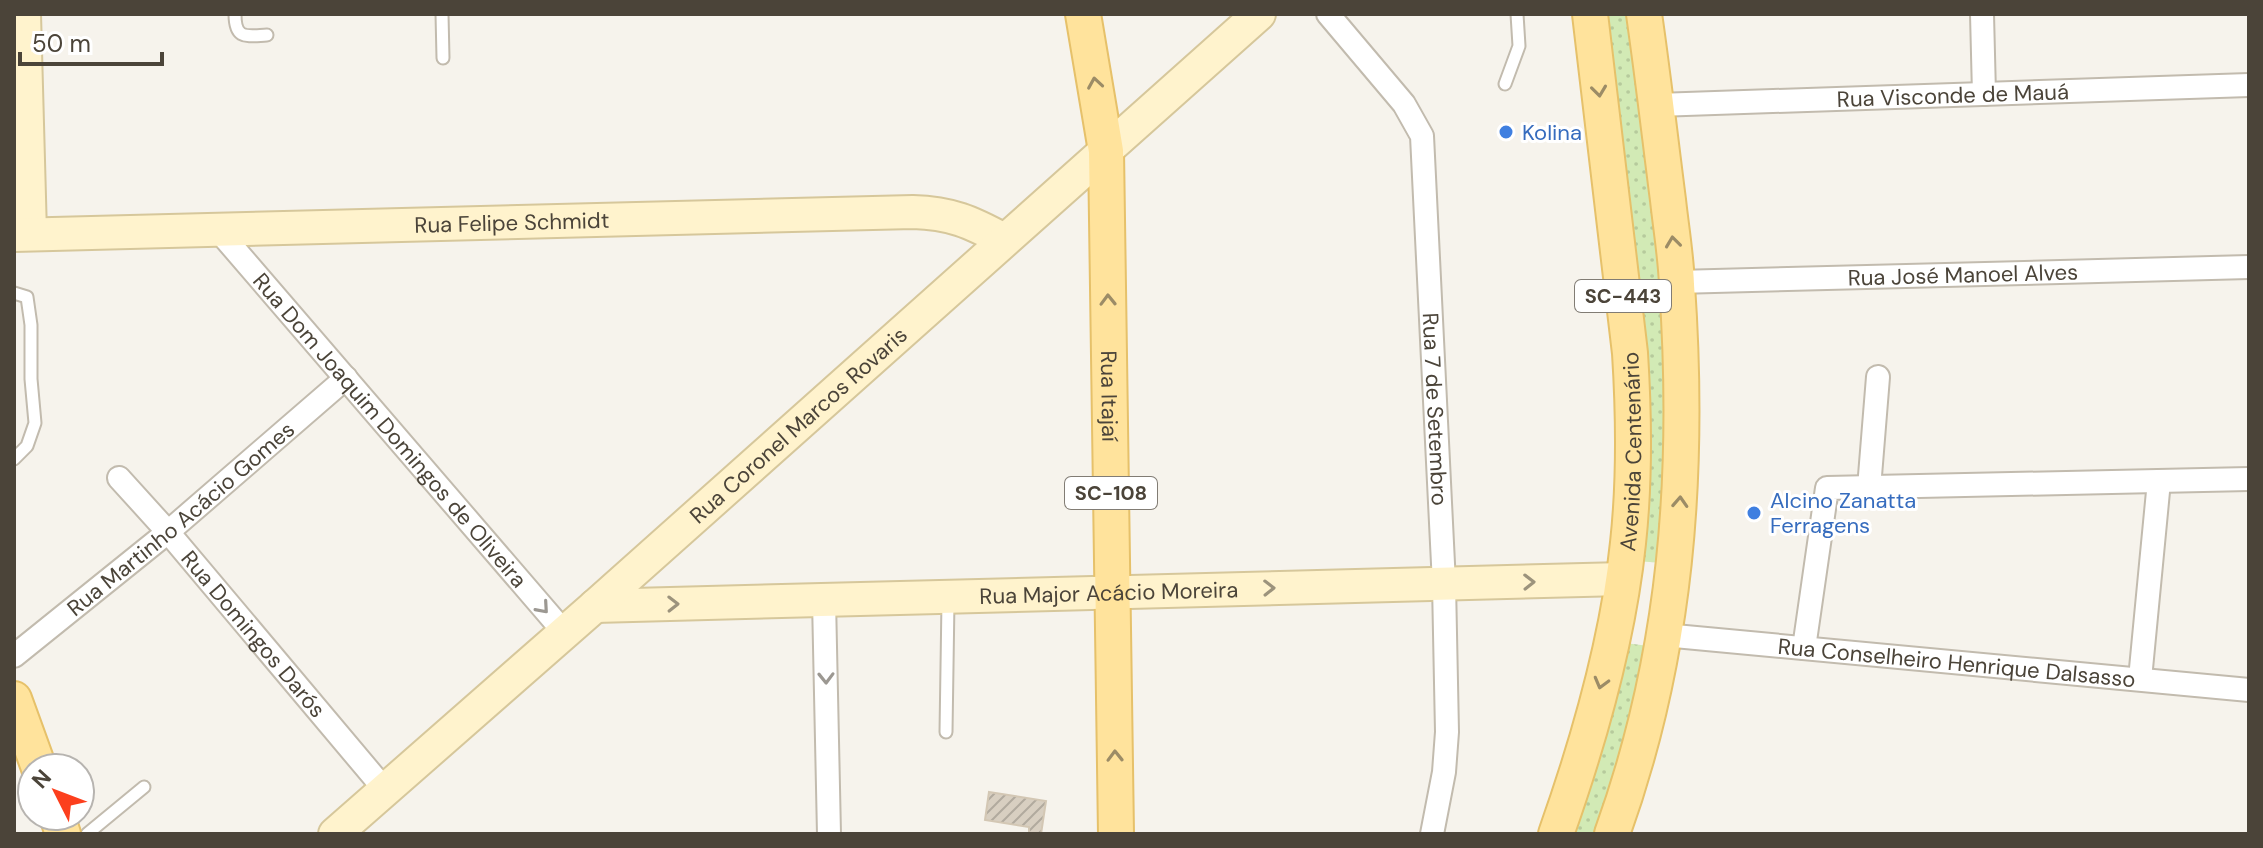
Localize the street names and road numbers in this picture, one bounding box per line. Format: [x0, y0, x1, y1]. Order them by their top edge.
street label: Rua Visconde de Mauá [1836, 77, 2069, 113]
street label: Rua Felipe Schmidt [414, 205, 610, 239]
street label: Rua José Manoel Alves [1847, 257, 2079, 292]
street label: Rua Dom Joaquim Domingos de Oliveira [247, 267, 534, 593]
road number: SC-443 [1575, 280, 1671, 312]
street label: Rua 7 de Setembro [1416, 312, 1455, 506]
street label: Rua Coronel Marcos Rovaris [683, 320, 913, 530]
street label: Rua Itajaí [1094, 350, 1125, 442]
street label: Avenida Centenário [1613, 351, 1648, 553]
street label: Rua Martinho Acácio Gomes [61, 415, 300, 622]
road number: SC-108 [1065, 477, 1157, 509]
street label: Rua Domingos Darós [175, 544, 332, 724]
street label: Rua Major Acácio Moreira [979, 575, 1239, 610]
street label: Rua Conselheiro Henrique Dalsasso [1777, 631, 2137, 694]

